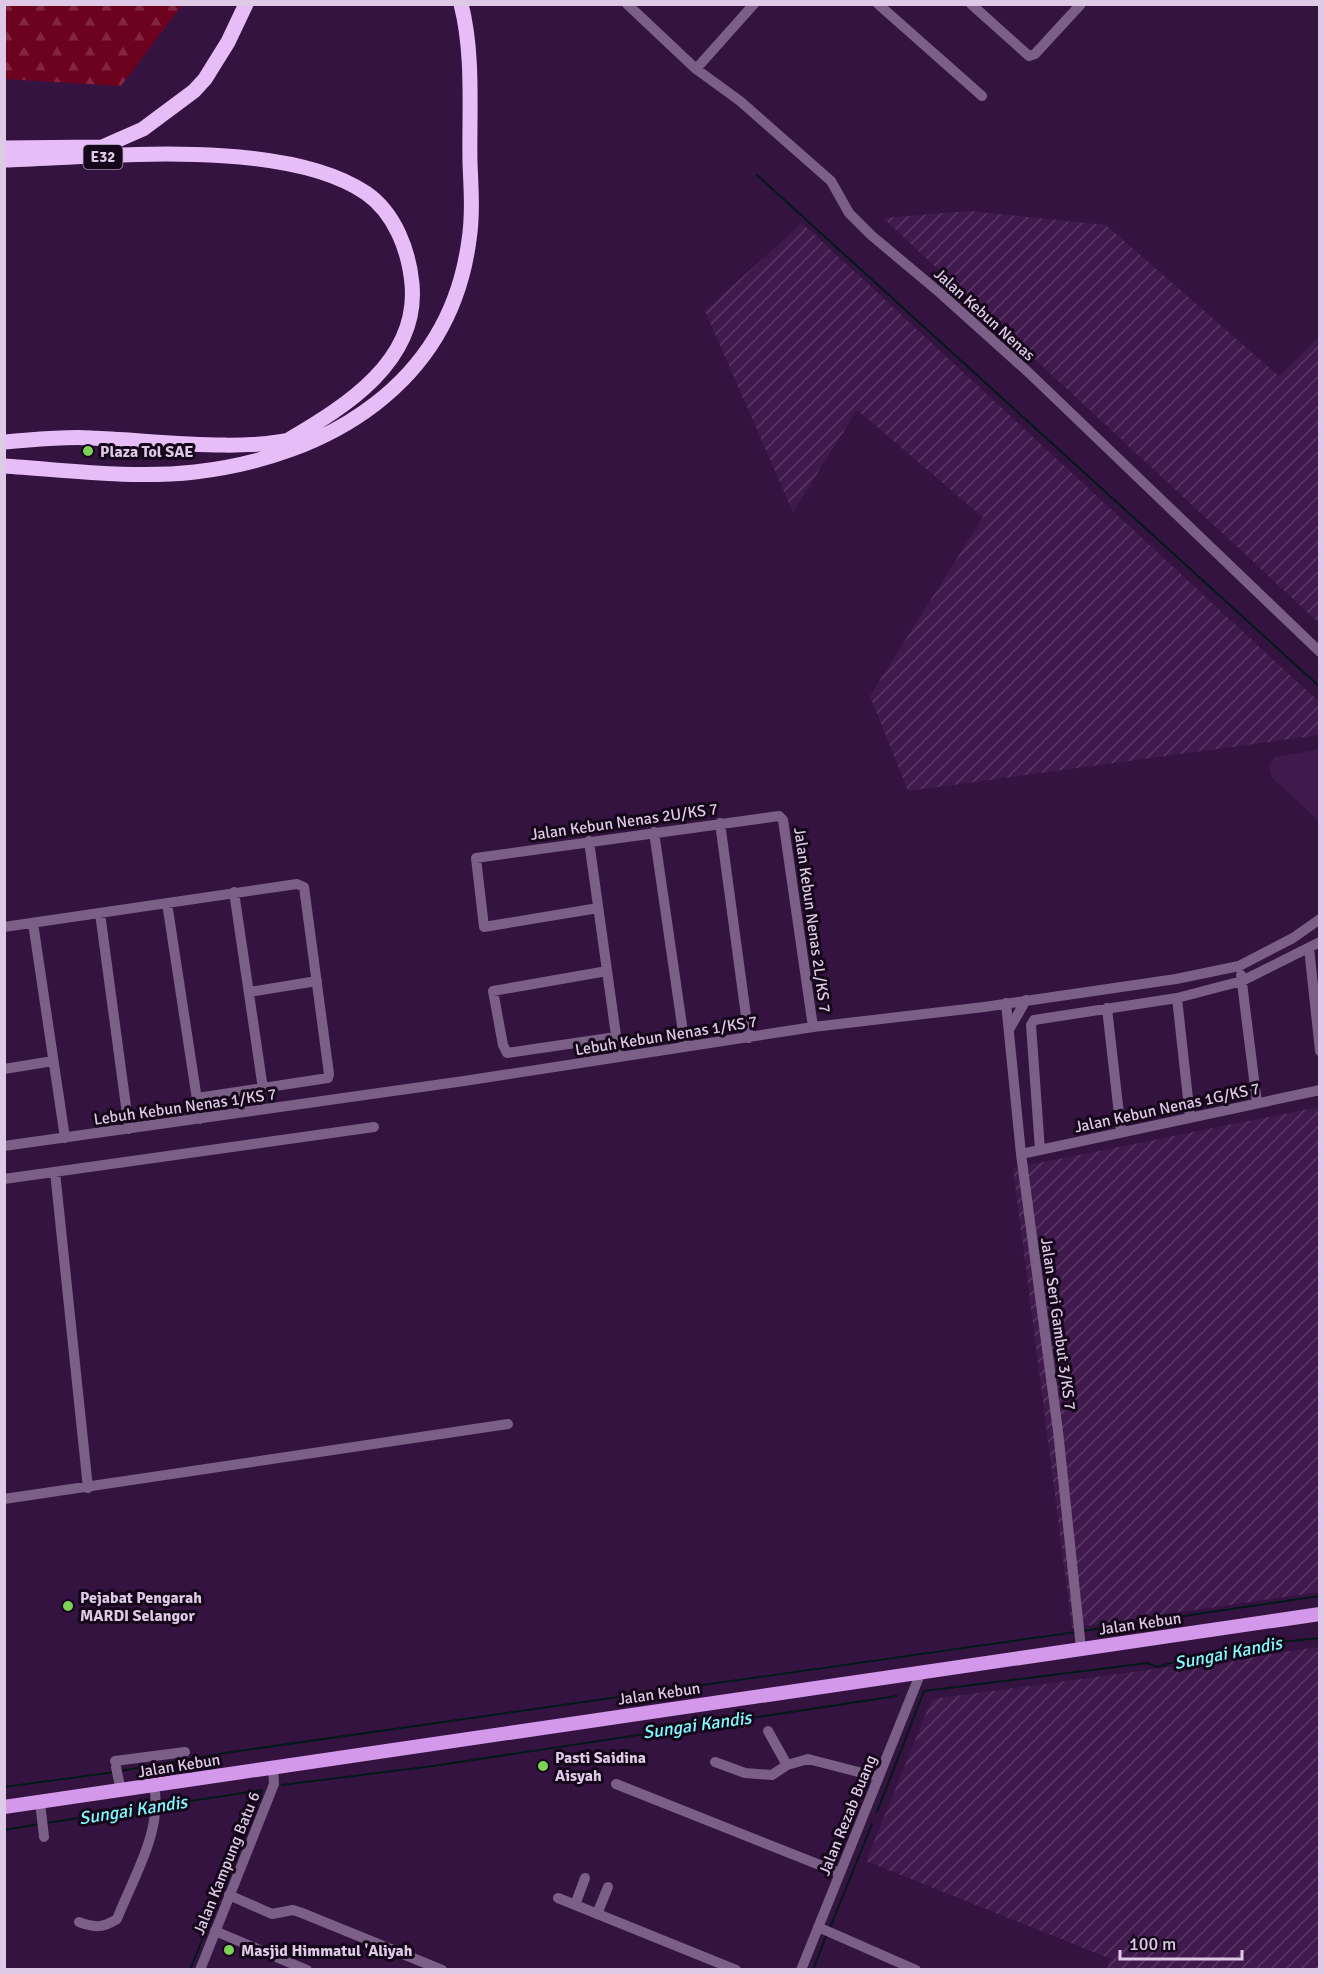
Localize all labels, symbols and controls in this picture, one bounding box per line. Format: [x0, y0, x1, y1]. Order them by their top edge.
road number: E32 [84, 145, 122, 169]
street label: Jalan Kebun Nenas [930, 264, 1039, 365]
place label: Plaza Tol SAE [100, 442, 194, 462]
marker: Plaza Tol SAE [81, 444, 95, 458]
street label: Jalan Kebun Nenas 2U/KS 7 [529, 799, 719, 845]
street label: Jalan Kebun Nenas 2L/KS 7 [789, 826, 835, 1014]
street label: Lebuh Kebun Nenas 1/KS 7 [574, 1012, 759, 1060]
street label: Jalan Kebun Nenas 1G/KS 7 [1073, 1079, 1262, 1137]
street label: Lebuh Kebun Nenas 1/KS 7 [92, 1084, 278, 1130]
street label: Jalan Seri Gambut 3/KS 7 [1036, 1236, 1080, 1412]
place label: Pejabat Pengarah MARDI Selangor [80, 1588, 202, 1626]
marker: Pejabat Pengarah MARDI Selangor [61, 1599, 75, 1613]
street label: Jalan Kebun [1098, 1608, 1183, 1640]
water label: Sungai Kandis [1172, 1631, 1286, 1674]
street label: Jalan Kebun [617, 1678, 702, 1710]
water label: Sungai Kandis [641, 1706, 755, 1743]
place label: Pasti Saidina Aisyah [555, 1748, 646, 1786]
street label: Jalan Kebun [137, 1750, 222, 1782]
street label: Jalan Rezab Buang [815, 1752, 881, 1879]
marker: Pasti Saidina Aisyah [536, 1759, 550, 1773]
street label: Jalan Kampung Batu 6 [189, 1789, 265, 1938]
water label: Sungai Kandis [77, 1790, 191, 1829]
scale bar [1120, 1923, 1242, 1961]
text: 100 m [1129, 1933, 1176, 1955]
place label: Masjid Himmatul 'Aliyah [241, 1941, 413, 1961]
marker: Masjid Himmatul 'Aliyah [222, 1943, 236, 1957]

